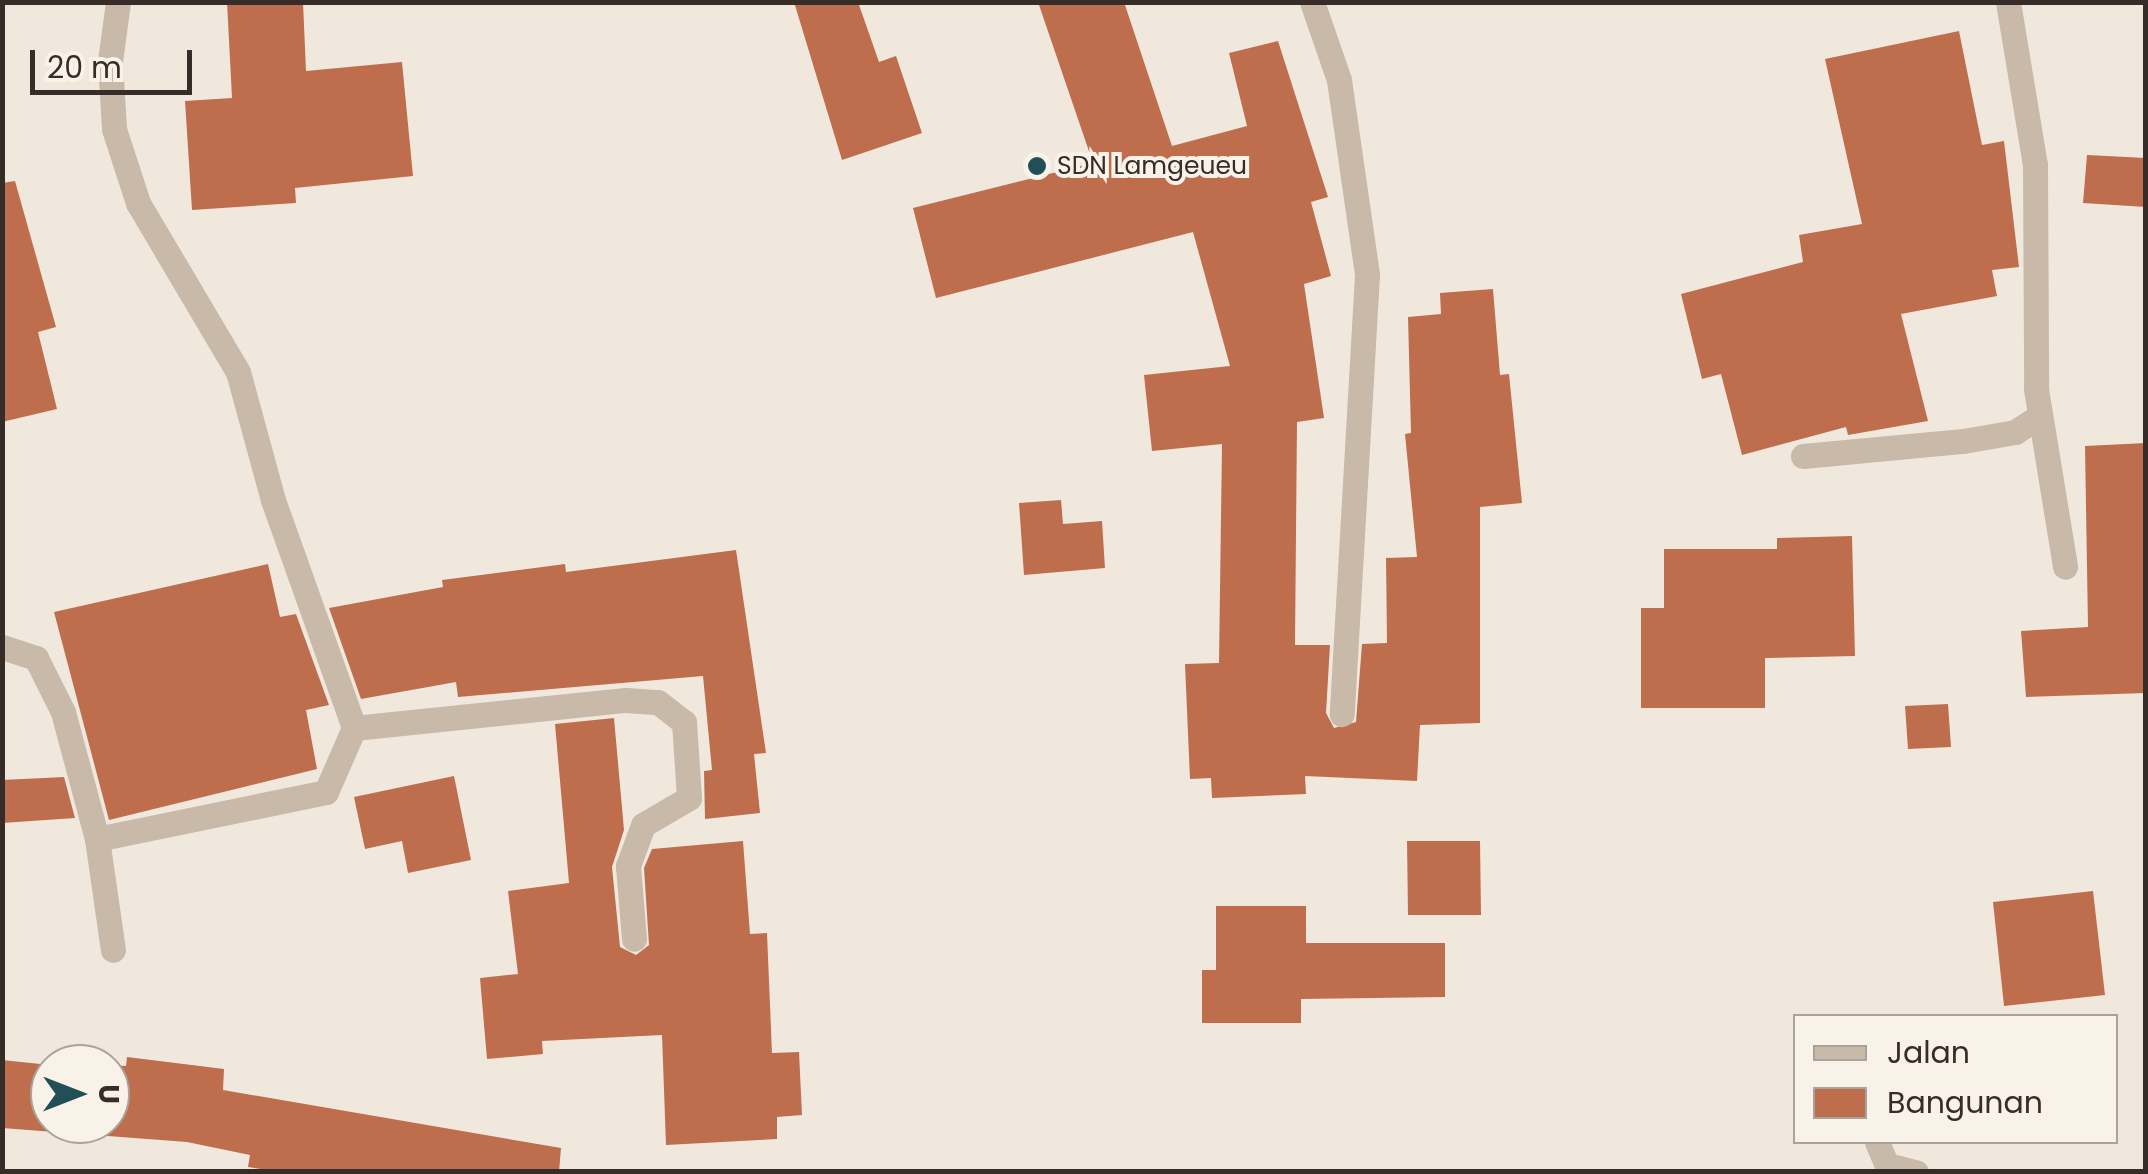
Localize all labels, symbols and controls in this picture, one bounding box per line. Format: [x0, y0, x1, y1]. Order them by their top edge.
scale bar [35, 30, 198, 92]
text: 20 m [47, 46, 122, 89]
place label: SDN Lamgeueu [1057, 151, 1247, 181]
marker: SDN Lamgeueu [1026, 155, 1048, 177]
legend [1793, 1014, 2118, 1144]
text: Jalan [1887, 1031, 1970, 1074]
north arrow [30, 1044, 130, 1144]
text: Bangunan [1887, 1081, 2043, 1124]
text: U [89, 1084, 128, 1104]

